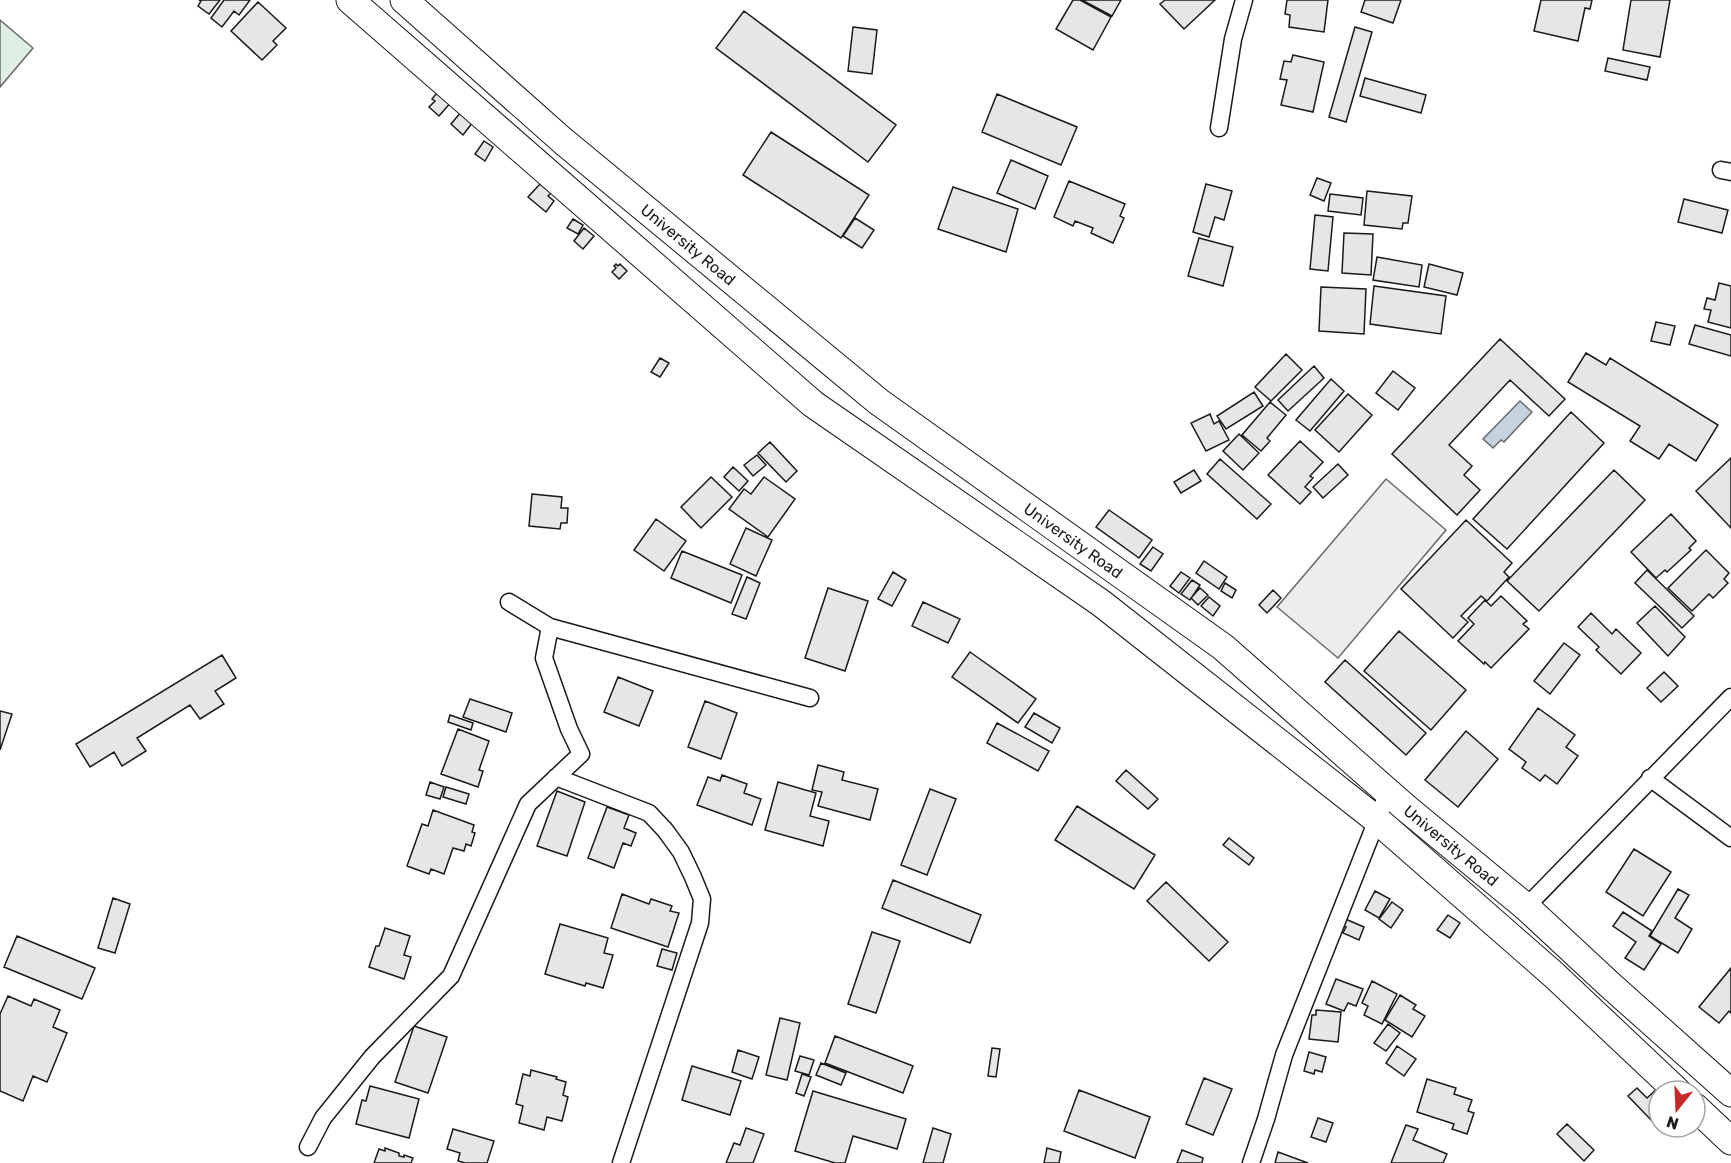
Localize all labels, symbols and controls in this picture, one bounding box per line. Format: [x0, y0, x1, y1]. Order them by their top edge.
street label: University Road [637, 200, 739, 289]
street label: University Road [1020, 499, 1126, 583]
street label: University Road [1400, 801, 1502, 890]
north arrow [1647, 1079, 1707, 1139]
text: N [1664, 1112, 1681, 1134]

